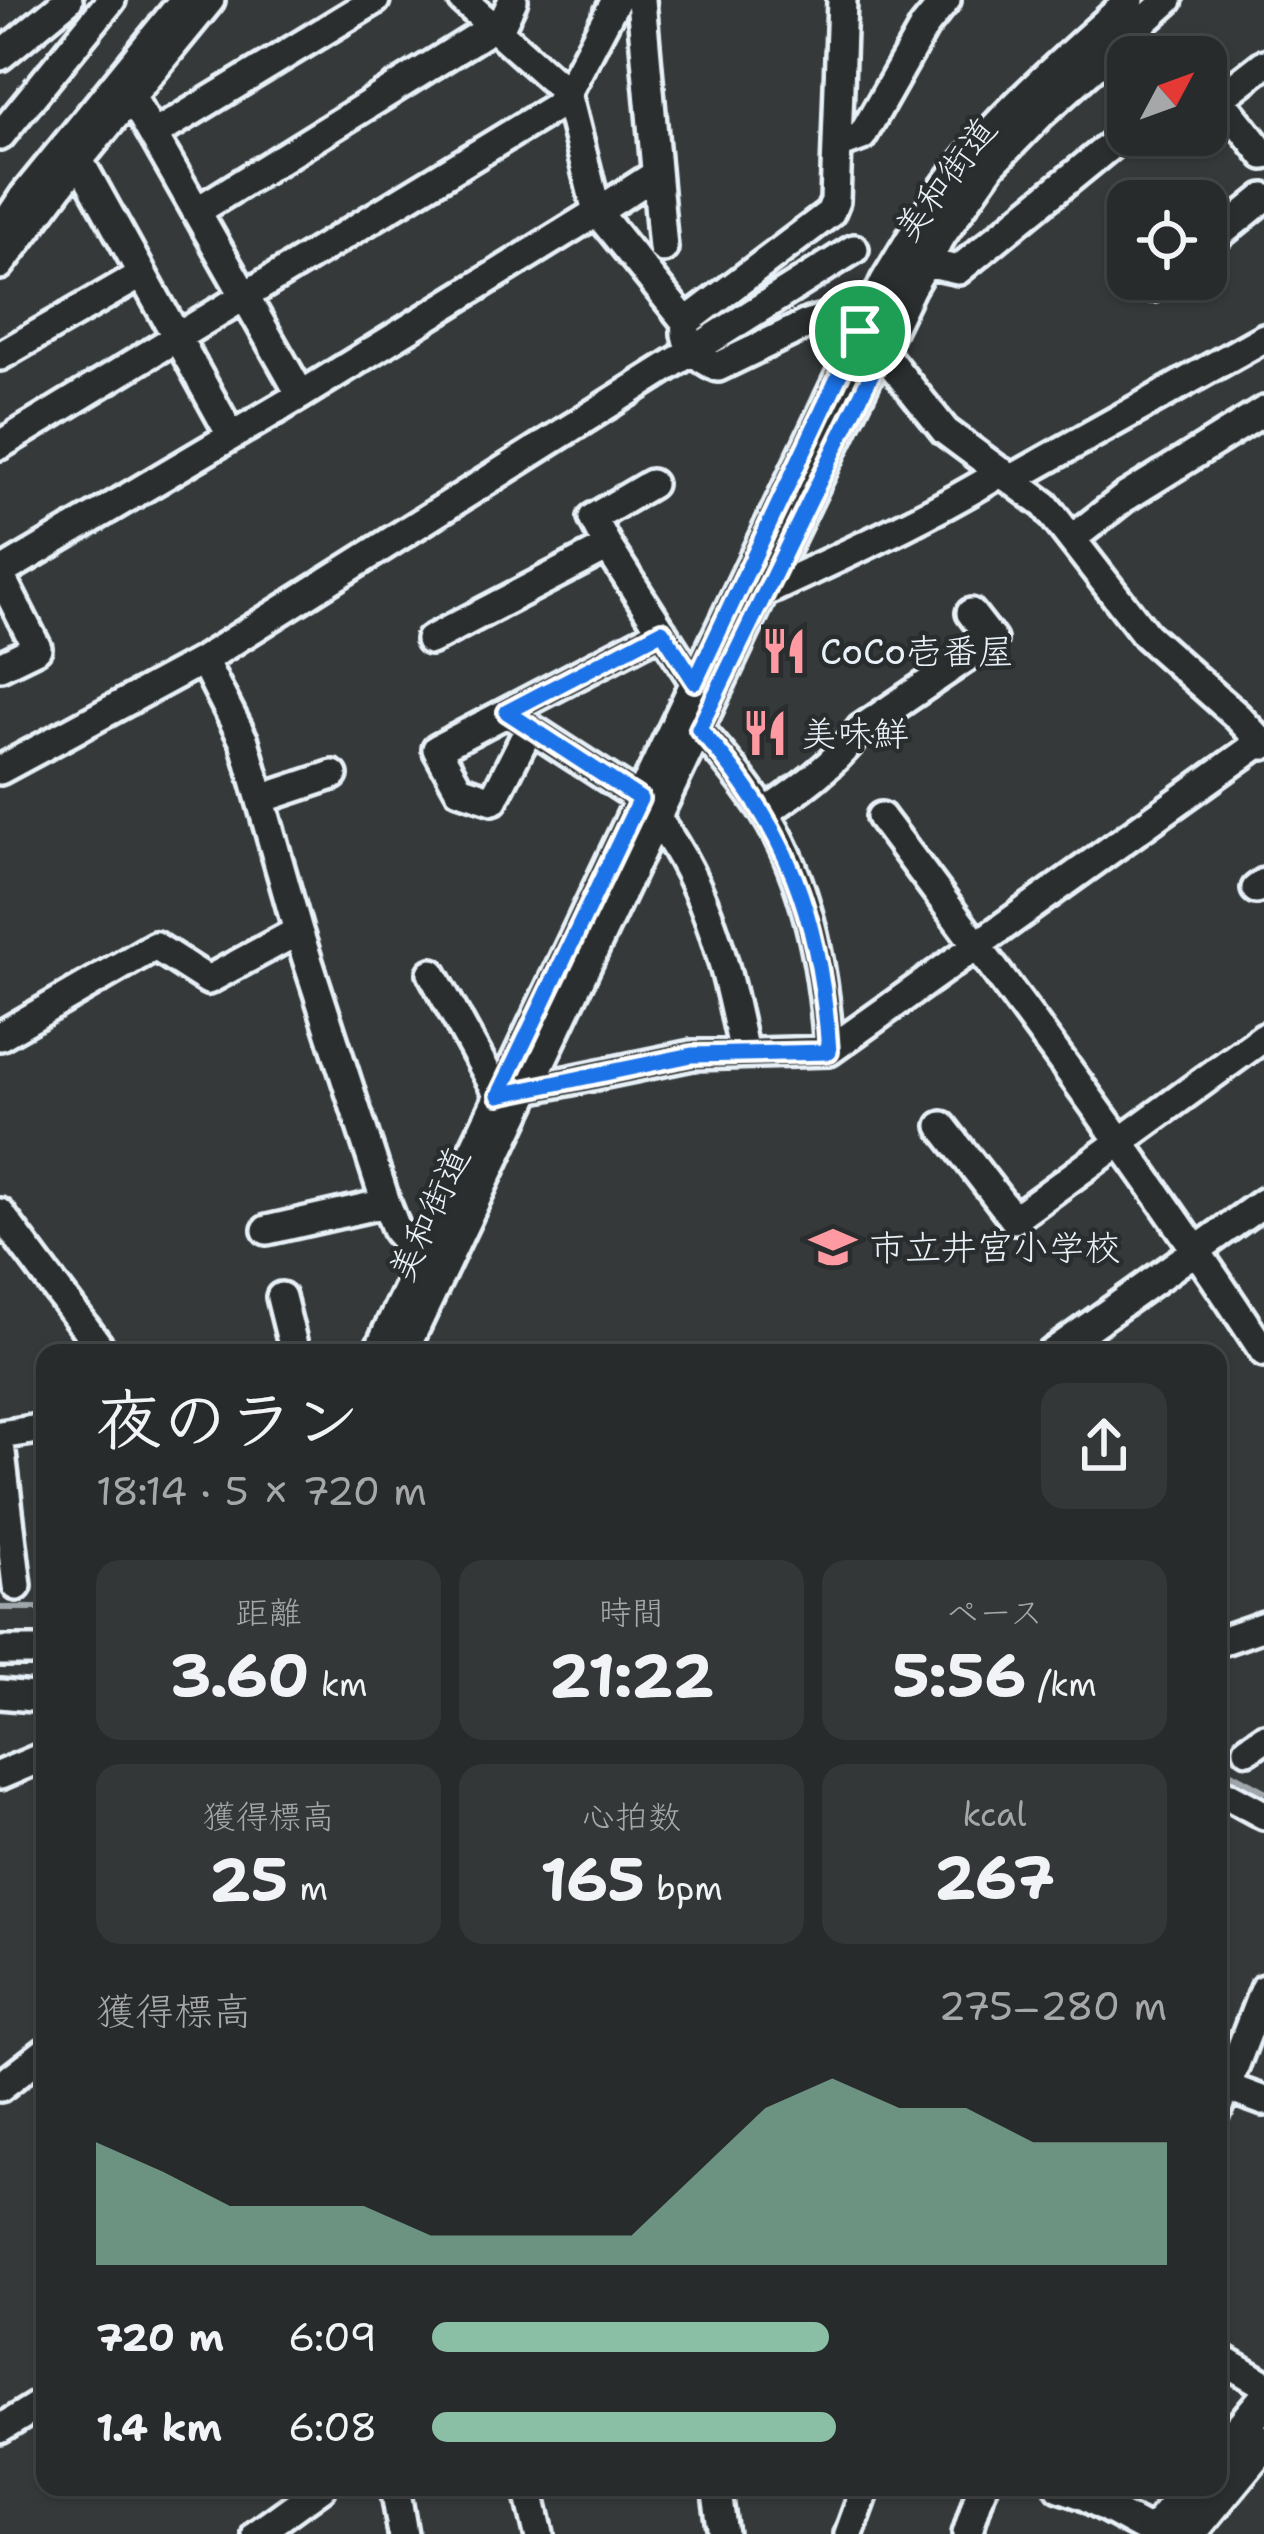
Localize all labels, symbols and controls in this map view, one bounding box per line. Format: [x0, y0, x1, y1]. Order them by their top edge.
north arrow [1107, 36, 1227, 156]
map controls [1107, 36, 1227, 300]
street label: 美和街道 [882, 107, 1008, 251]
button: locate [1107, 180, 1227, 300]
pin [809, 280, 911, 382]
icon: arrive [827, 298, 893, 364]
restaurant icon: CoCo壱番屋 [759, 626, 809, 676]
place label: CoCo壱番屋 [820, 627, 1014, 676]
restaurant icon: 美味鮮 [740, 708, 790, 758]
place label: 美味鮮 [801, 709, 909, 758]
street label: 美和街道 [376, 1138, 482, 1290]
school or university icon: 市立井宮小学校 [808, 1222, 858, 1272]
place label: 市立井宮小学校 [869, 1223, 1121, 1272]
text: 夜のラン [96, 1376, 360, 1464]
button: share [1041, 1383, 1167, 1509]
text: 18:14 · 5 × 720 m [96, 1465, 427, 1517]
text: 距離 [236, 1590, 302, 1635]
text: 時間 [599, 1590, 665, 1635]
text: ペース [946, 1590, 1043, 1635]
text: 3.60 [170, 1635, 310, 1715]
text: 21:22 [549, 1635, 714, 1715]
text: 5:56 [892, 1635, 1027, 1715]
text: km [310, 1662, 367, 1707]
text: /km [1027, 1662, 1097, 1707]
text: kcal [962, 1792, 1027, 1837]
text: 獲得標高 [203, 1794, 335, 1839]
text: 心拍数 [582, 1794, 681, 1839]
text: 267 [934, 1837, 1055, 1917]
text: 25 [209, 1839, 288, 1919]
text: 165 [540, 1839, 645, 1919]
text: m [288, 1866, 328, 1911]
text: bpm [645, 1866, 723, 1911]
text: 275–280 m [939, 1980, 1167, 2032]
text: 獲得標高 [96, 1985, 252, 2037]
text: 720 m [96, 2311, 224, 2363]
text: 6:09 [288, 2311, 377, 2363]
text: 1.4 km [96, 2401, 222, 2453]
text: 6:08 [288, 2401, 377, 2453]

